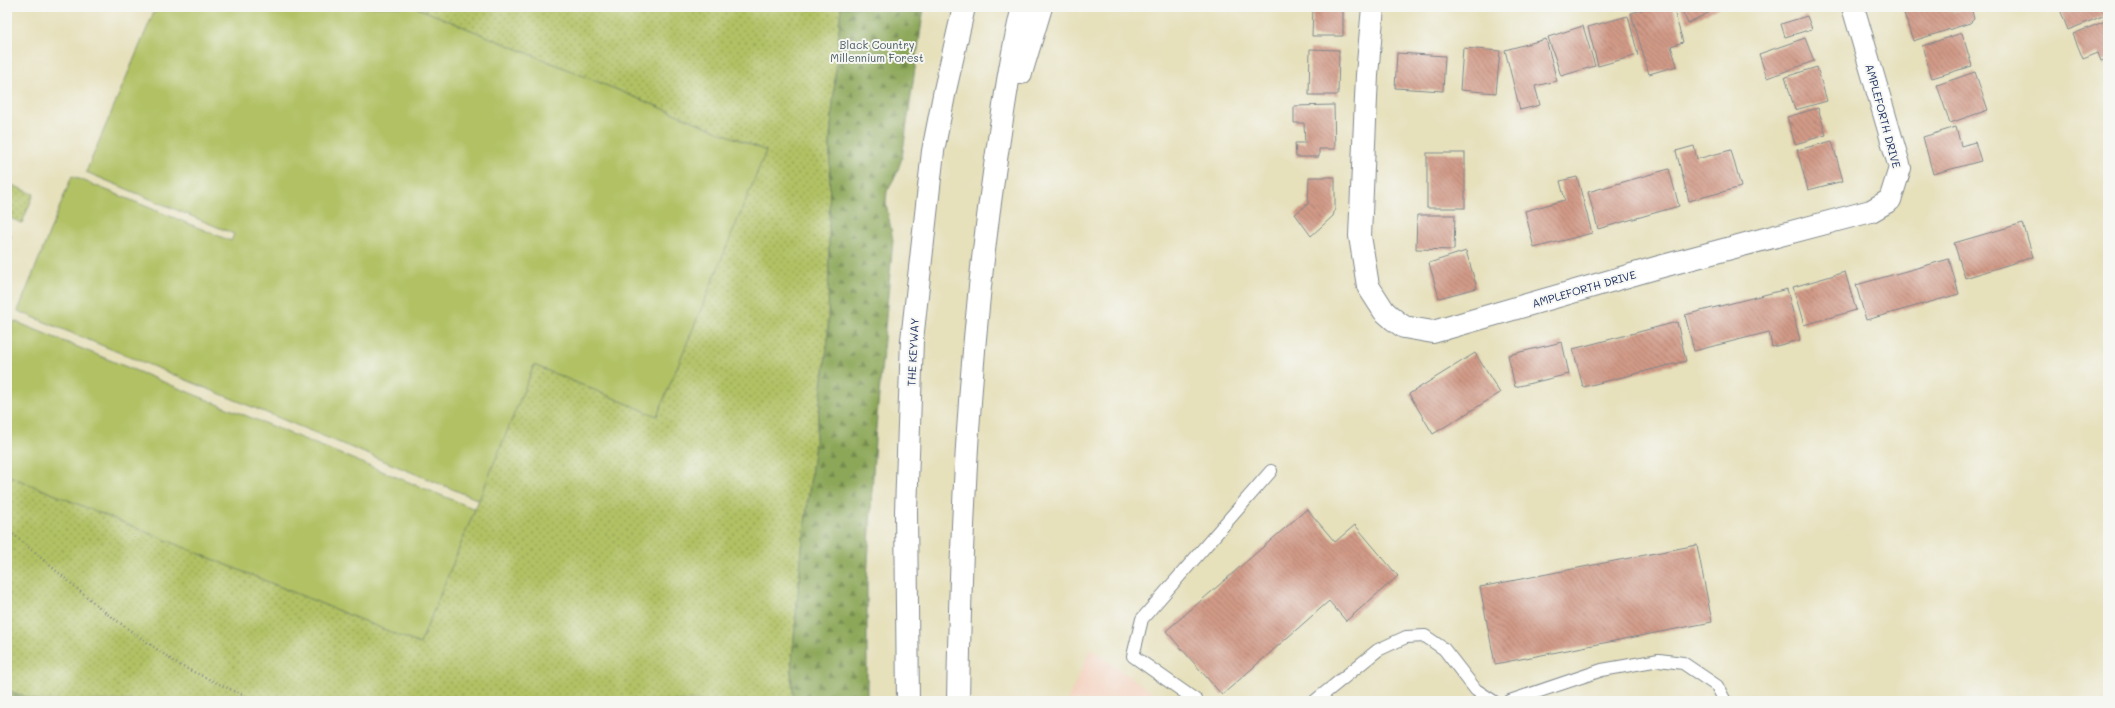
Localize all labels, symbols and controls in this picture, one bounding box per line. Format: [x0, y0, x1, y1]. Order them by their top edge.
park label: Black Country Millennium Forest [830, 37, 924, 65]
street label: AMPLEFORTH DRIVE [1862, 62, 1905, 170]
street label: AMPLEFORTH DRIVE [1530, 267, 1638, 311]
street label: THE KEYWAY [903, 317, 922, 387]

